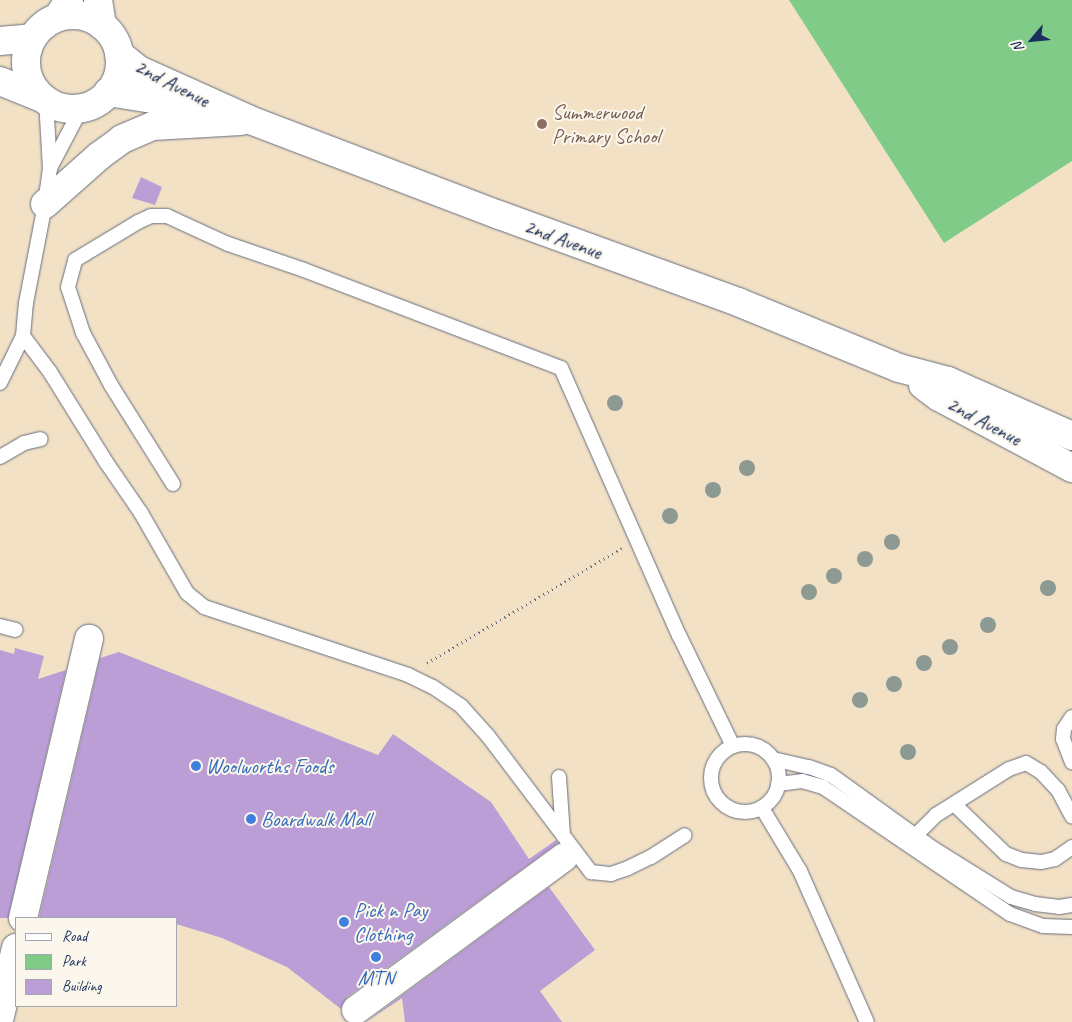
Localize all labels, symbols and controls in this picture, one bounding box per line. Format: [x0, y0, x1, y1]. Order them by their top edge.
north arrow [1007, 15, 1057, 65]
text: N [1009, 39, 1028, 55]
street label: 2nd Avenue [130, 54, 214, 112]
place label: Summerwood Primary School [552, 99, 660, 149]
marker: Summerwood Primary School [536, 118, 548, 130]
street label: 2nd Avenue [521, 213, 605, 265]
street label: 2nd Avenue [943, 391, 1025, 451]
place label: Woolworths Foods [206, 753, 333, 779]
marker: Woolworths Foods [190, 760, 202, 772]
place label: Boardwalk Mall [261, 806, 371, 832]
marker: Boardwalk Mall [245, 813, 257, 825]
place label: Pick n Pay Clothing [354, 897, 427, 947]
marker: Pick n Pay Clothing [338, 916, 350, 928]
legend [15, 917, 178, 1007]
text: Road [62, 927, 87, 946]
marker: MTN [370, 951, 382, 963]
text: Park [62, 952, 86, 971]
place label: MTN [358, 965, 394, 991]
text: Building [62, 977, 101, 996]

